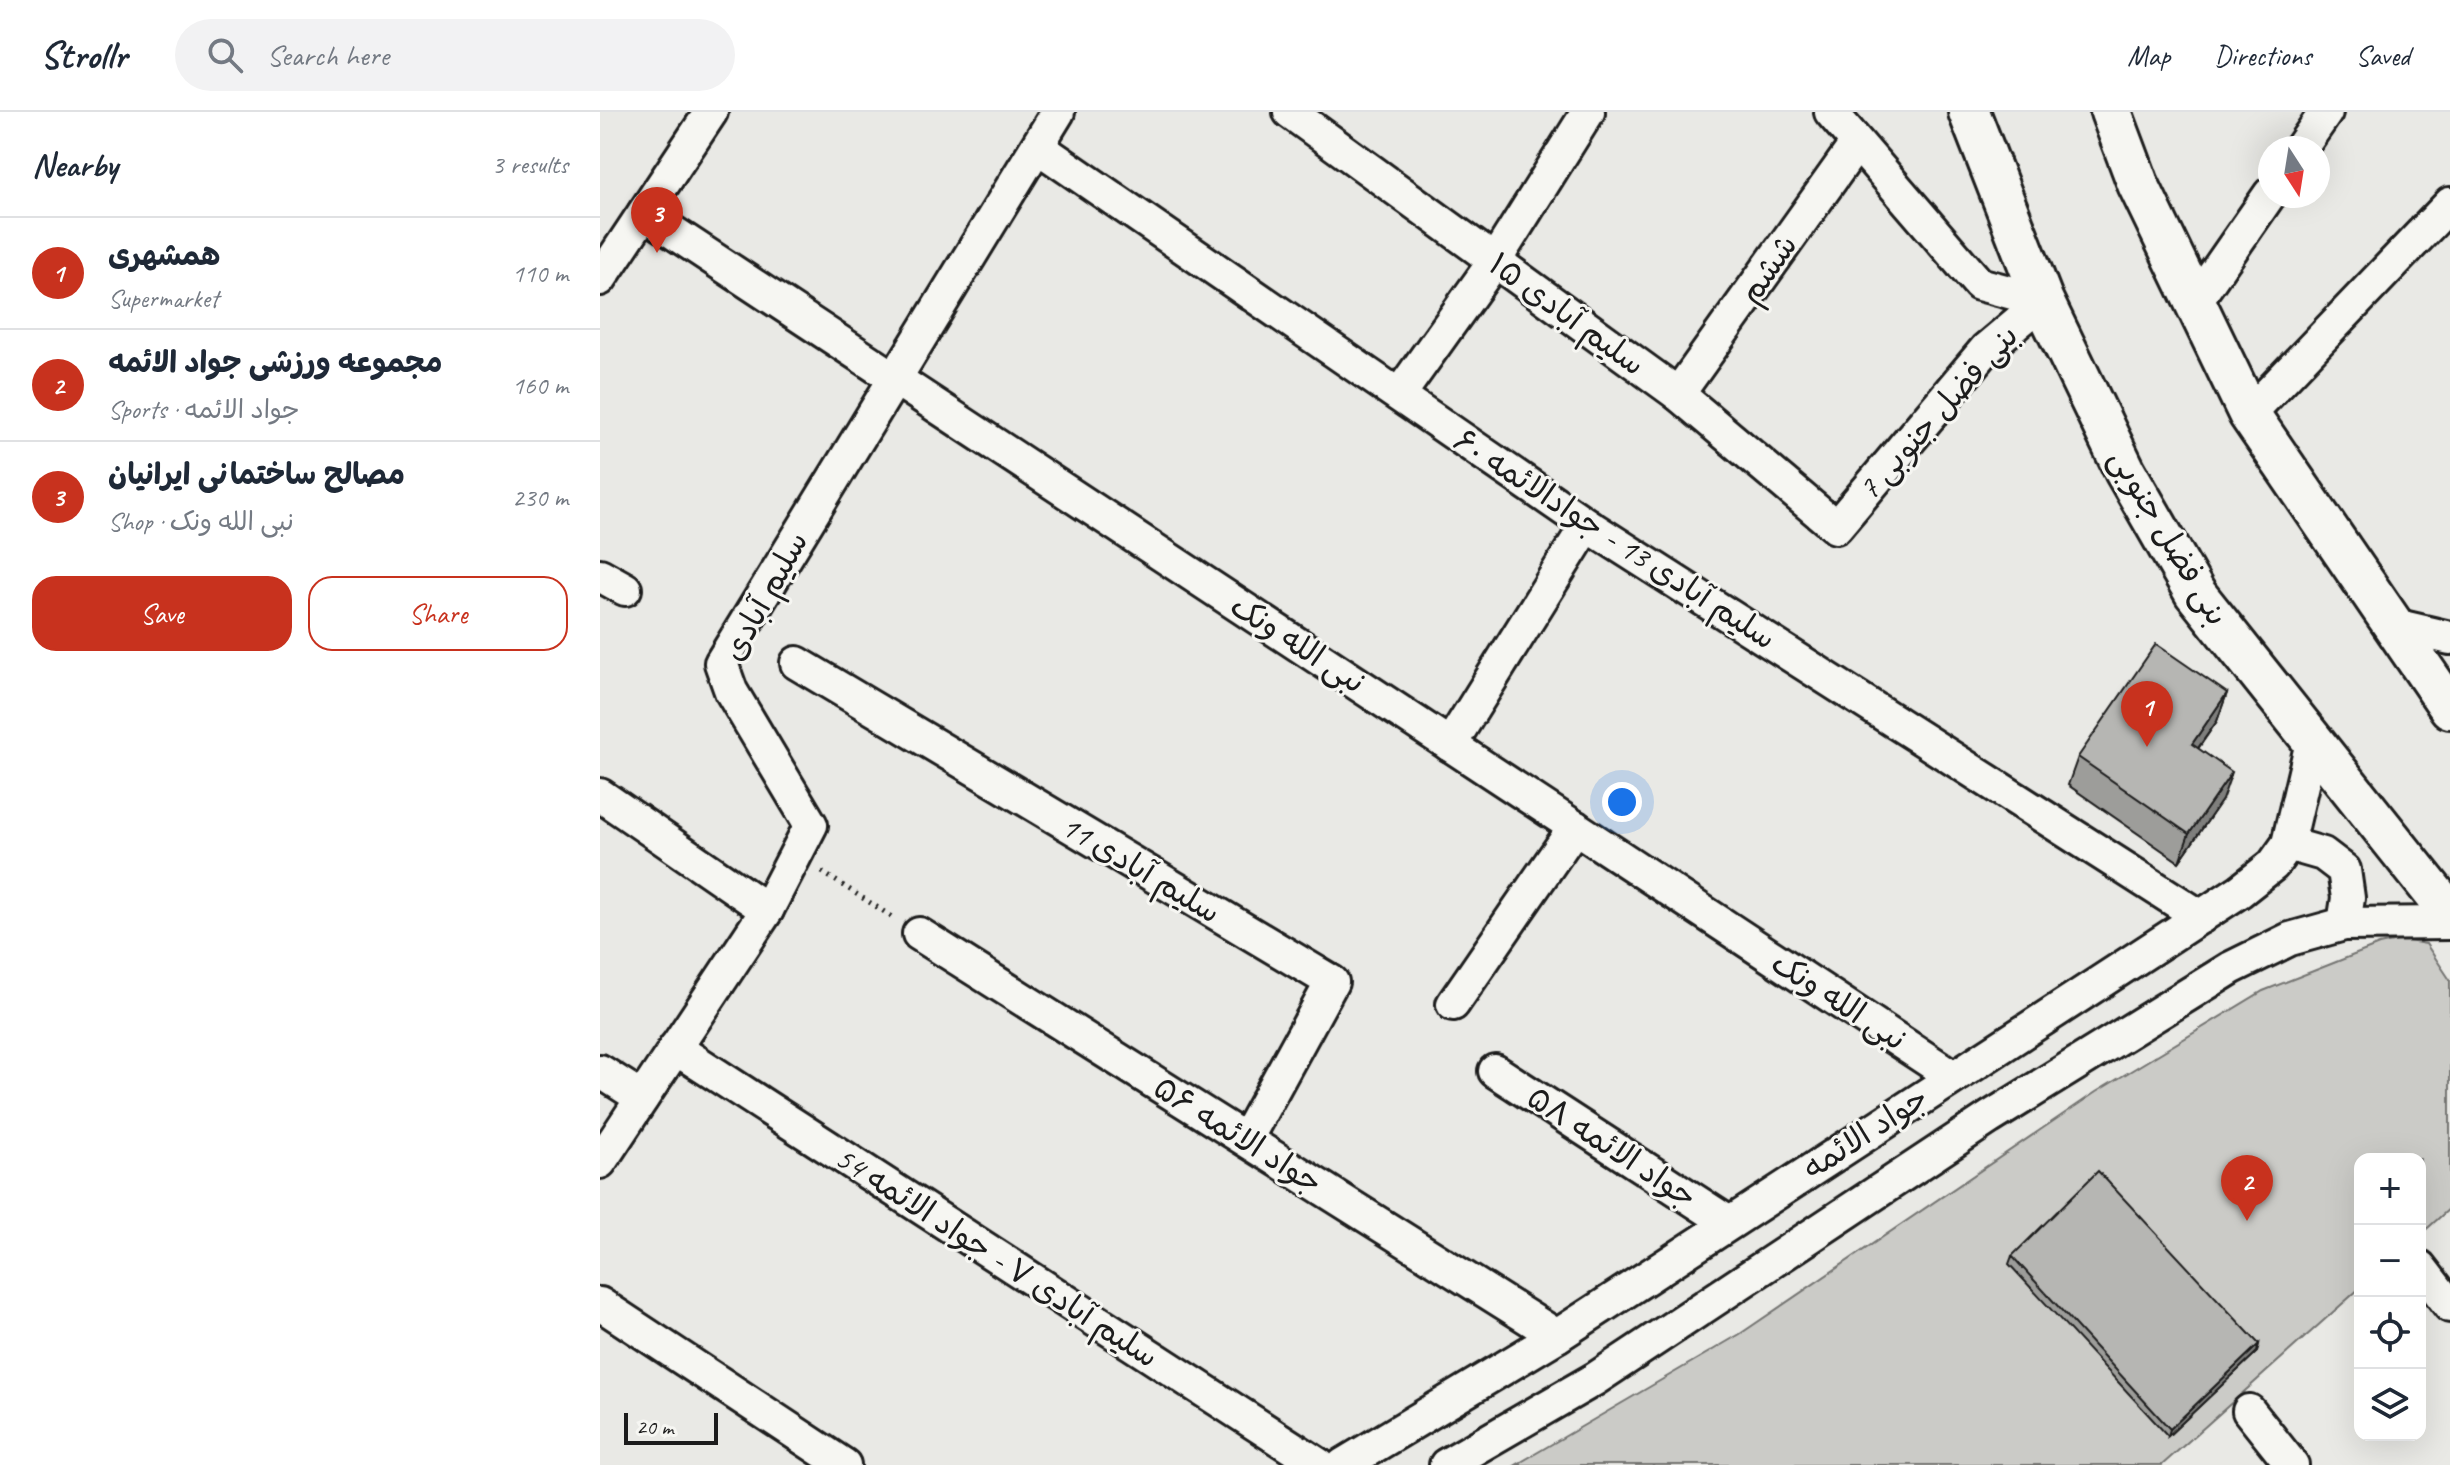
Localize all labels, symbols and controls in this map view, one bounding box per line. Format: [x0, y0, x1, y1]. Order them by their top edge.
search box [175, 19, 735, 91]
text: Strollr [40, 32, 127, 79]
icon: search [203, 33, 247, 77]
text: Search here [267, 36, 389, 74]
text: Map [2127, 38, 2170, 73]
text: Directions [2214, 38, 2312, 73]
text: Saved [2356, 38, 2410, 73]
north arrow [2258, 136, 2330, 208]
text: Nearby [32, 143, 118, 186]
text: 3 results [492, 148, 568, 181]
pin: 3 [631, 187, 683, 253]
street label: ششم [1730, 226, 1809, 313]
text: همشهری [108, 236, 220, 274]
street label: سلیم آبادی ۱۵ [1479, 243, 1653, 387]
text: 1 [52, 257, 64, 290]
text: 110 m [512, 257, 568, 290]
text: Supermarket [108, 282, 219, 315]
street label: بنی فضل جنوبی 7 [1849, 316, 2027, 508]
text: مجموعه ورزشی جواد الائمه [108, 343, 442, 381]
text: 2 [52, 369, 64, 402]
text: 160 m [512, 369, 568, 402]
text: Sports · جواد الائمه [108, 393, 300, 426]
street label: سلیم آبادی 13 - جوادالائمه ۶۰ [1444, 419, 1784, 661]
street label: بنی فضل جنوبی [2100, 441, 2238, 633]
text: مصالح ساختمانی ایرانیان [108, 455, 405, 493]
text: 3 [52, 481, 64, 514]
text: 230 m [512, 481, 568, 514]
text: Shop · نبی الله ونک [108, 505, 294, 538]
street label: سلیم آبادی [713, 524, 820, 670]
button: Save [32, 576, 292, 651]
button: Share [308, 576, 568, 651]
street label: نبی الله ونک [1223, 585, 1373, 703]
pin: 1 [2121, 681, 2173, 747]
your location [1602, 782, 1642, 822]
street label: سلیم آبادی 11 [1052, 805, 1228, 935]
street label: نبی الله ونک [1764, 942, 1914, 1060]
street label: جواد الائمه ۵۶ [1146, 1067, 1330, 1203]
street label: جواد الائمه ۵۸ [1519, 1077, 1705, 1217]
street label: جواد الائمه [1794, 1077, 1936, 1189]
street label: سلیم آبادی ۷ - جواد الائمه 54 [826, 1137, 1166, 1379]
map controls [2354, 1153, 2426, 1441]
button: + [2354, 1153, 2426, 1225]
pin: 2 [2221, 1155, 2273, 1221]
button: − [2354, 1225, 2426, 1297]
button: locate [2354, 1297, 2426, 1369]
button: layers [2354, 1369, 2426, 1441]
scale bar [624, 1409, 718, 1445]
text: 20 m [636, 1413, 673, 1441]

